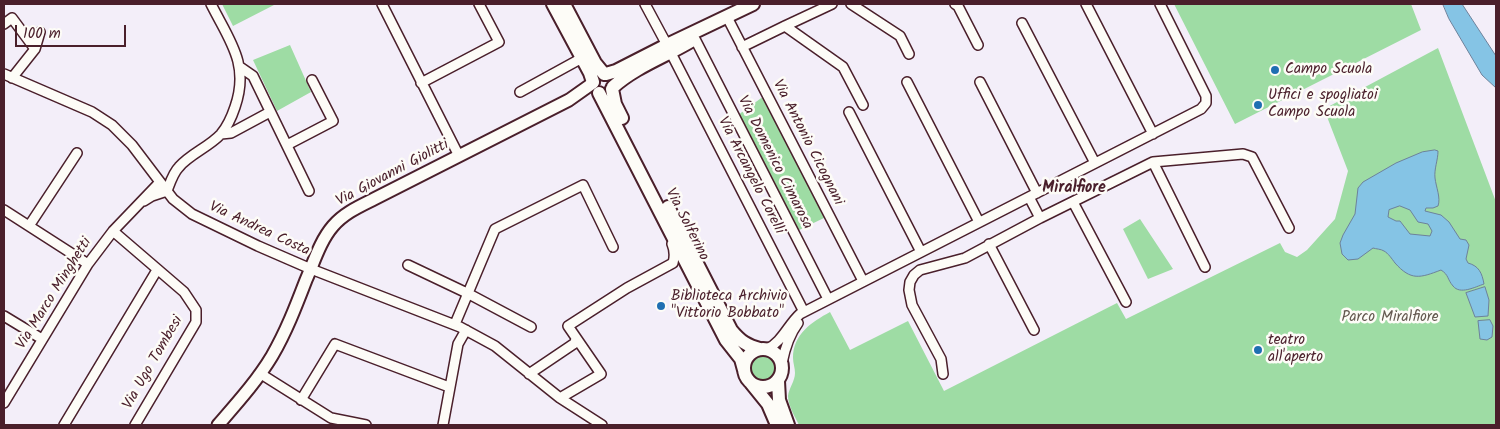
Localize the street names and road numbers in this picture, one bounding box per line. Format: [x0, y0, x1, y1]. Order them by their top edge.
street label: Via Antonio Cicognani [768, 77, 846, 209]
street label: Via Domenico Cimarosa [732, 93, 816, 233]
street label: Via Arcangelo Corelli [713, 114, 787, 238]
street label: Via Giovanni Giolitti [334, 137, 452, 211]
street label: Via Solferino [660, 186, 712, 264]
street label: Via Andrea Costa [206, 199, 312, 261]
street label: Via Marco Minghetti [13, 235, 97, 353]
street label: Via Ugo Tombesi [120, 313, 188, 413]

